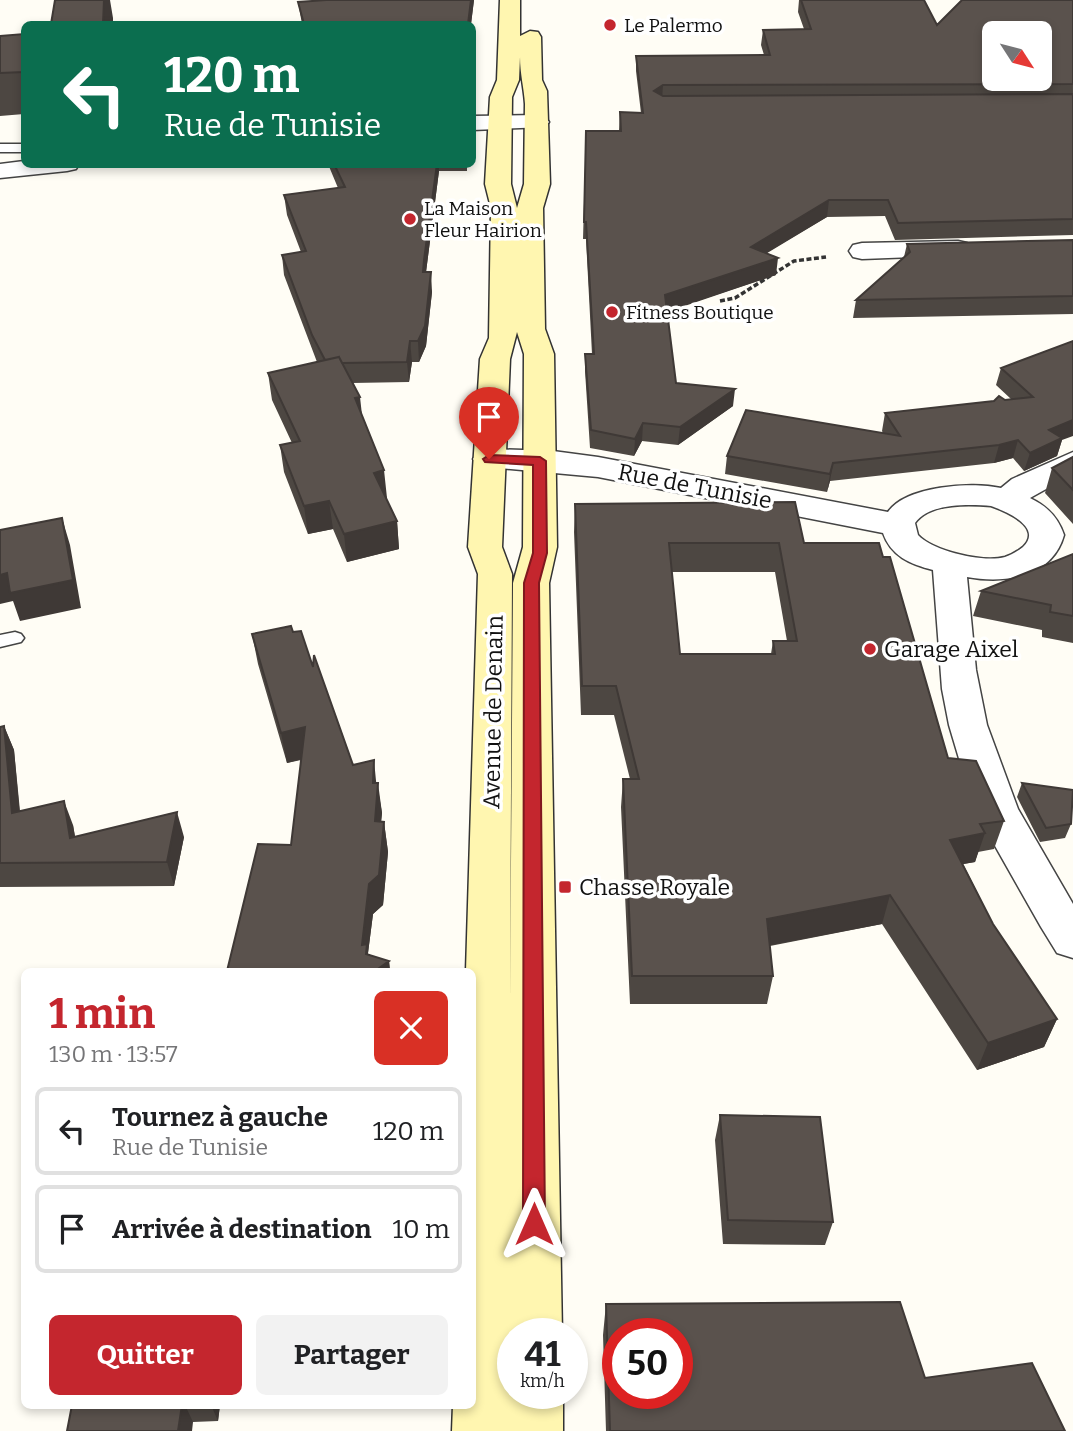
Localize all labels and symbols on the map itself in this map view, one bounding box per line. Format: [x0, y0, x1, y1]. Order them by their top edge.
place label: Le Palermo [624, 14, 723, 37]
marker: Le Palermo [602, 17, 618, 33]
north arrow [982, 21, 1052, 91]
place label: La Maison Fleur Hairion [424, 197, 542, 242]
marker: La Maison Fleur Hairion [402, 211, 418, 227]
place label: Fitness Boutique [626, 301, 774, 324]
marker: Fitness Boutique [604, 304, 620, 320]
pin [459, 387, 519, 459]
street label: Rue de Tunisie [616, 457, 774, 515]
street label: Avenue de Denain [477, 614, 509, 809]
place label: Garage Aixel [884, 635, 1019, 663]
marker: Garage Aixel [862, 641, 878, 657]
place label: Chasse Royale [579, 873, 730, 901]
marker: Chasse Royale [557, 879, 573, 895]
position arrow [497, 1187, 571, 1261]
speed limit sign: 50 [602, 1318, 693, 1409]

